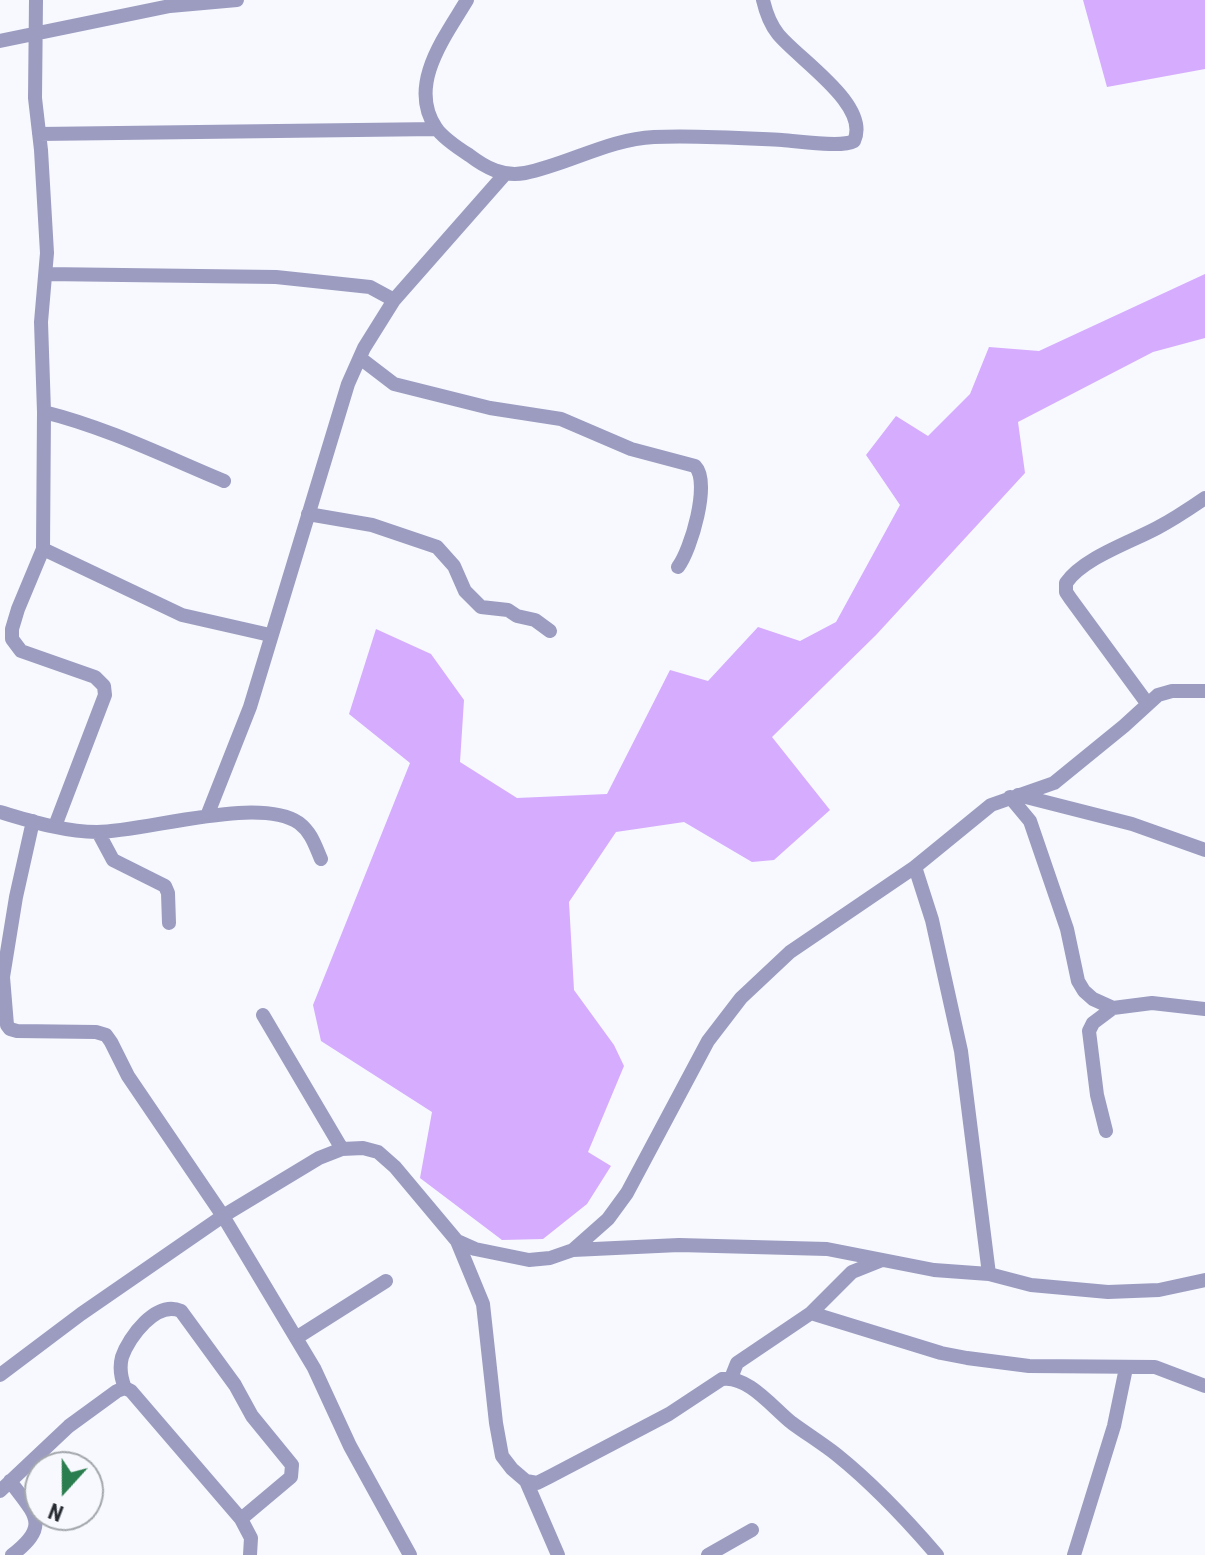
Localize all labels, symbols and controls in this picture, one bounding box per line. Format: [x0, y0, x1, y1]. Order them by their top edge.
north arrow [24, 1451, 104, 1531]
text: N [45, 1498, 67, 1526]

